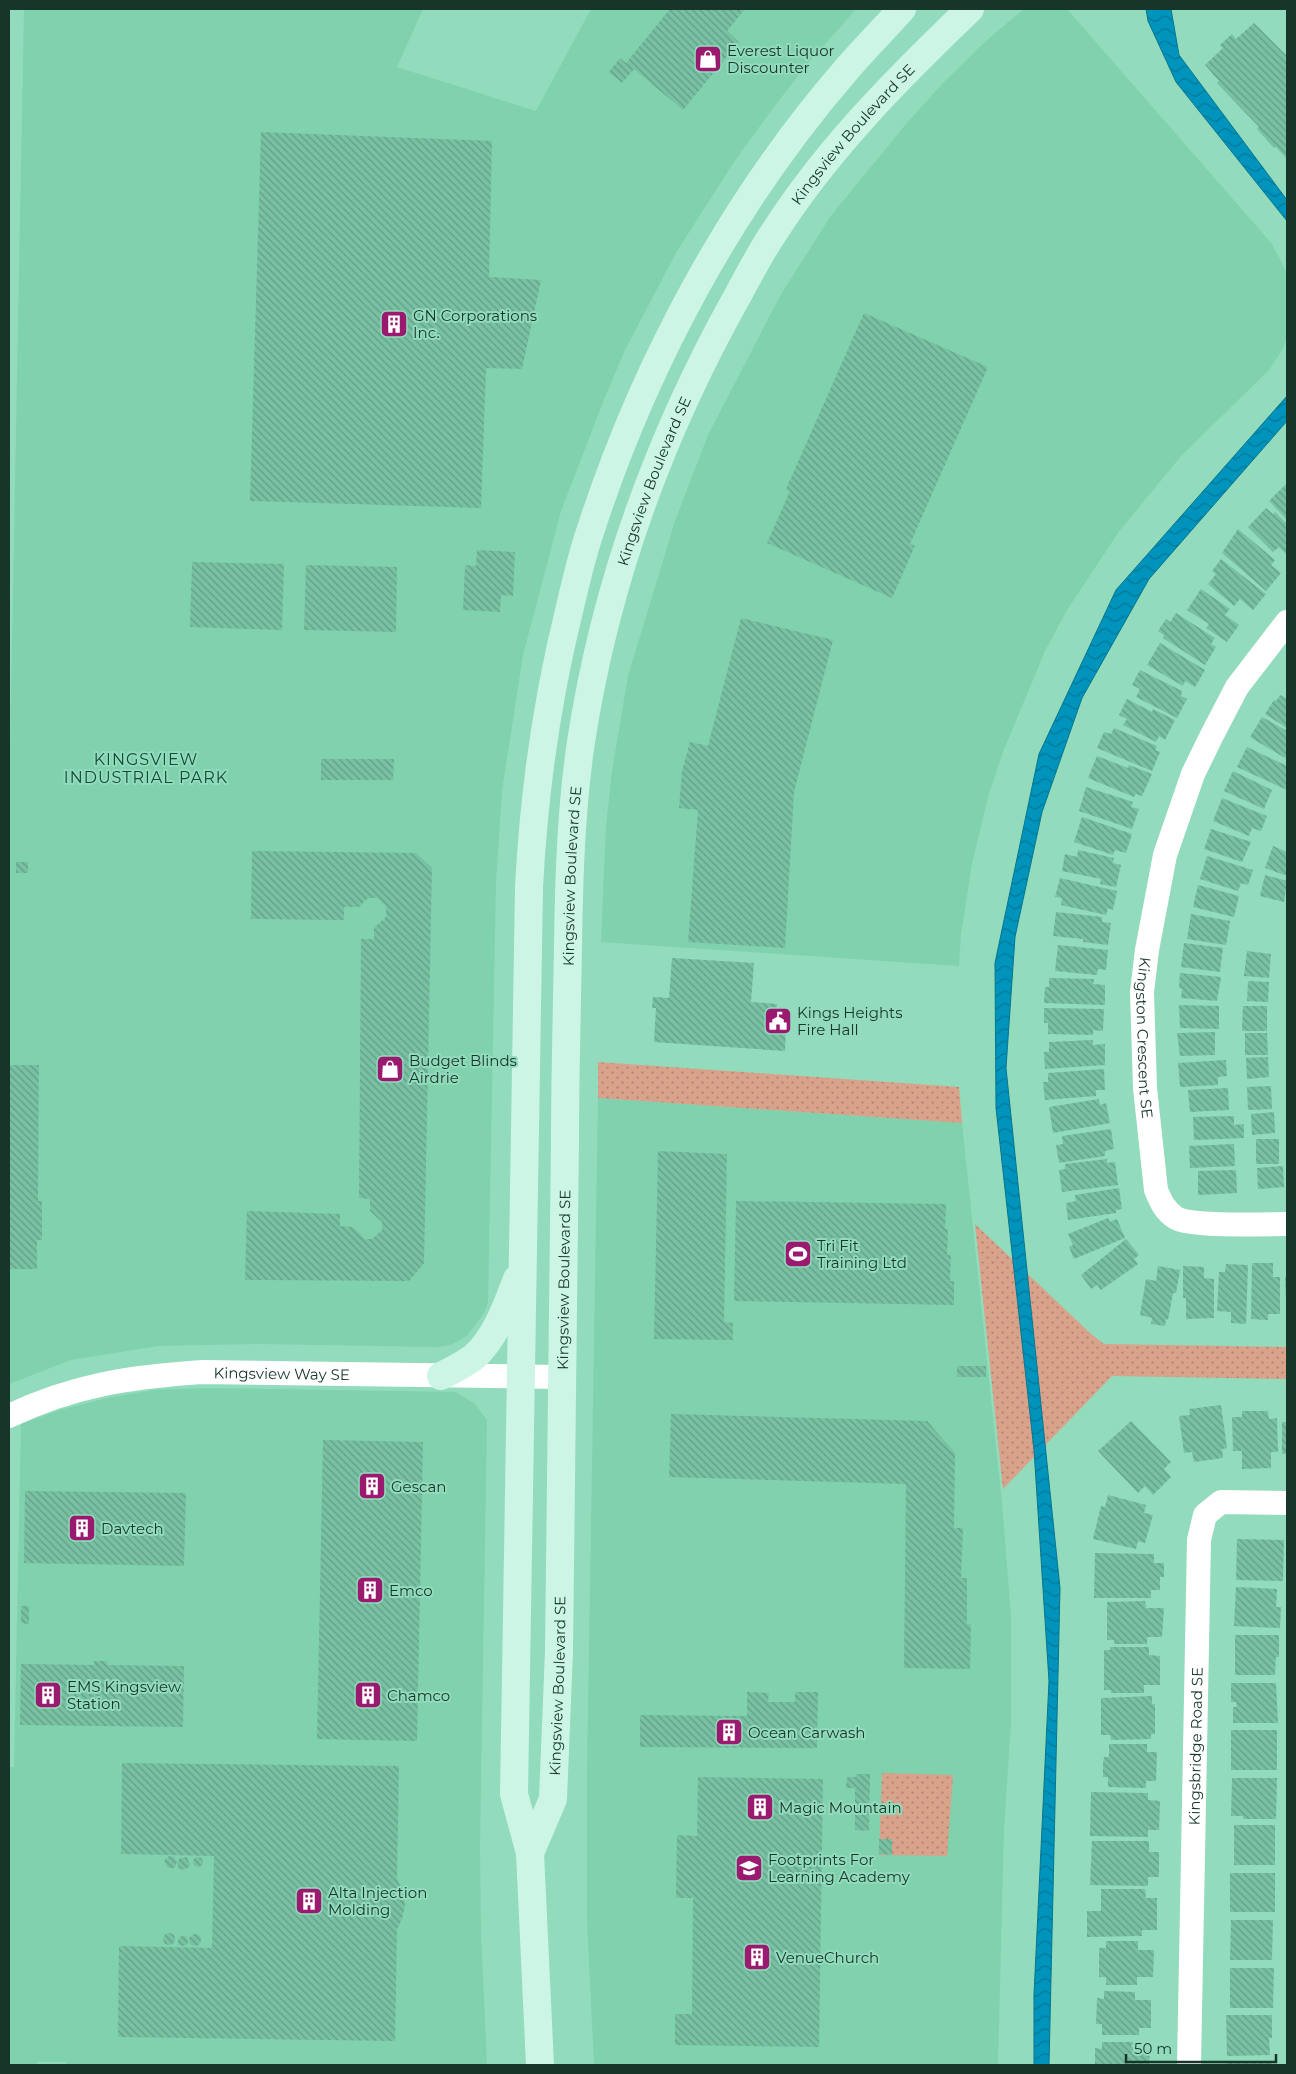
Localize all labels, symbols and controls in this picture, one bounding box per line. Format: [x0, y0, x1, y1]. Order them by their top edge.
place label: Everest Liquor Discounter [727, 41, 835, 77]
shop icon: Everest Liquor Discounter [693, 44, 723, 74]
street label: Kingsview Boulevard SE [786, 60, 918, 208]
place label: GN Corporations Inc. [413, 306, 537, 342]
building icon: GN Corporations Inc. [379, 309, 409, 339]
street label: Kingsview Boulevard SE [612, 393, 695, 568]
district label: KINGSVIEW INDUSTRIAL PARK [64, 750, 228, 787]
street label: Kingsview Boulevard SE [558, 785, 585, 966]
street label: Kingston Crescent SE [1133, 956, 1158, 1119]
place label: Kings Heights Fire Hall [797, 1003, 902, 1039]
public building icon: Kings Heights Fire Hall [763, 1006, 793, 1036]
place label: Budget Blinds Airdrie [409, 1051, 517, 1087]
shop icon: Budget Blinds Airdrie [375, 1054, 405, 1084]
street label: Kingsview Boulevard SE [552, 1190, 574, 1370]
place label: Tri Fit Training Ltd [817, 1236, 907, 1272]
sports icon: Tri Fit Training Ltd [783, 1239, 813, 1269]
street label: Kingsview Way SE [213, 1363, 350, 1384]
building icon: Gescan [357, 1471, 387, 1501]
place label: Gescan [391, 1477, 446, 1496]
building icon: Davtech [67, 1513, 97, 1543]
place label: Davtech [101, 1519, 164, 1538]
building icon: Emco [355, 1575, 385, 1605]
place label: Emco [389, 1581, 433, 1600]
street label: Kingsview Boulevard SE [544, 1596, 569, 1776]
street label: Kingsbridge Road SE [1184, 1667, 1206, 1825]
place label: EMS Kingsview Station [67, 1677, 182, 1713]
building icon: EMS Kingsview Station [33, 1680, 63, 1710]
building icon: Chamco [353, 1680, 383, 1710]
place label: Chamco [387, 1686, 450, 1705]
building icon: Ocean Carwash [714, 1717, 744, 1747]
place label: Ocean Carwash [748, 1723, 865, 1742]
building icon: Magic Mountain [745, 1792, 775, 1822]
place label: Magic Mountain [779, 1798, 902, 1817]
place label: Footprints For Learning Academy [768, 1850, 911, 1886]
school or university icon: Footprints For Learning Academy [734, 1853, 764, 1883]
place label: Alta Injection Molding [328, 1883, 427, 1919]
building icon: Alta Injection Molding [294, 1886, 324, 1916]
building icon: VenueChurch [742, 1942, 772, 1972]
place label: VenueChurch [776, 1948, 879, 1967]
scale bar [1126, 2032, 1276, 2064]
text: 50 m [1134, 2039, 1172, 2058]

